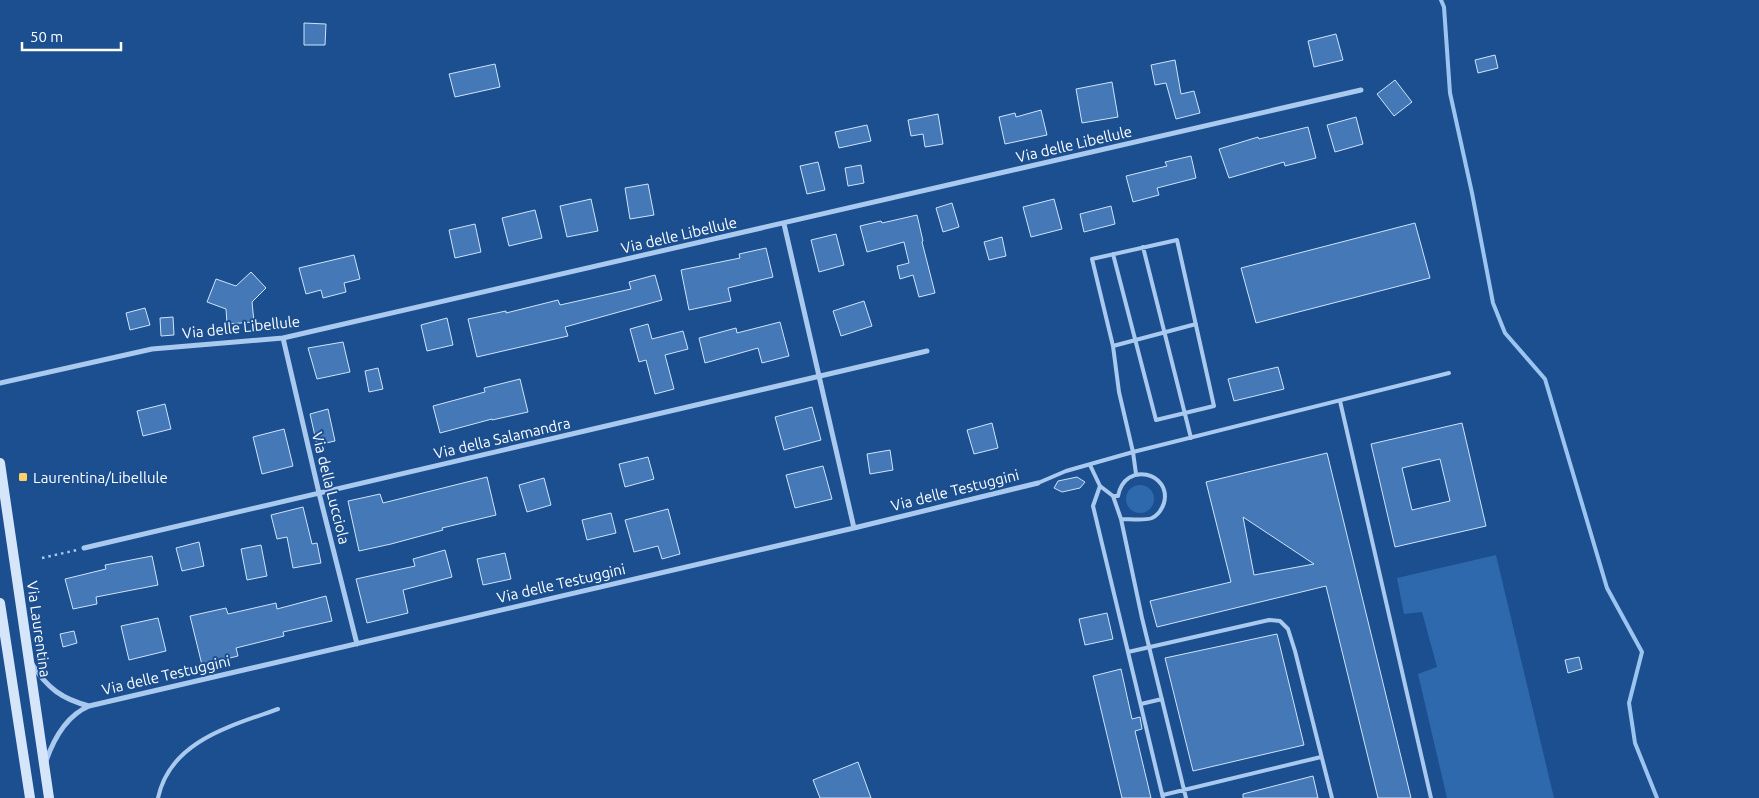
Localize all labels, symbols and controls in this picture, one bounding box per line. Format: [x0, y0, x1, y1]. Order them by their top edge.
scale bar [22, 20, 121, 52]
text: 50 m [30, 28, 63, 45]
street label: Via delle Libellule [1014, 122, 1134, 166]
street label: Via delle Libellule [619, 213, 739, 257]
street label: Via delle Libellule [181, 312, 301, 342]
street label: Via della Salamandra [432, 414, 572, 462]
street label: Via della Lucciola [309, 430, 353, 546]
street label: Via delle Testuggini [889, 466, 1021, 514]
place label: Laurentina/Libellule [33, 469, 168, 486]
marker: Laurentina/Libellule [17, 471, 29, 483]
street label: Via delle Testuggini [495, 560, 627, 606]
street label: Via Laurentina [24, 580, 54, 678]
street label: Via delle Testuggini [100, 652, 232, 698]

